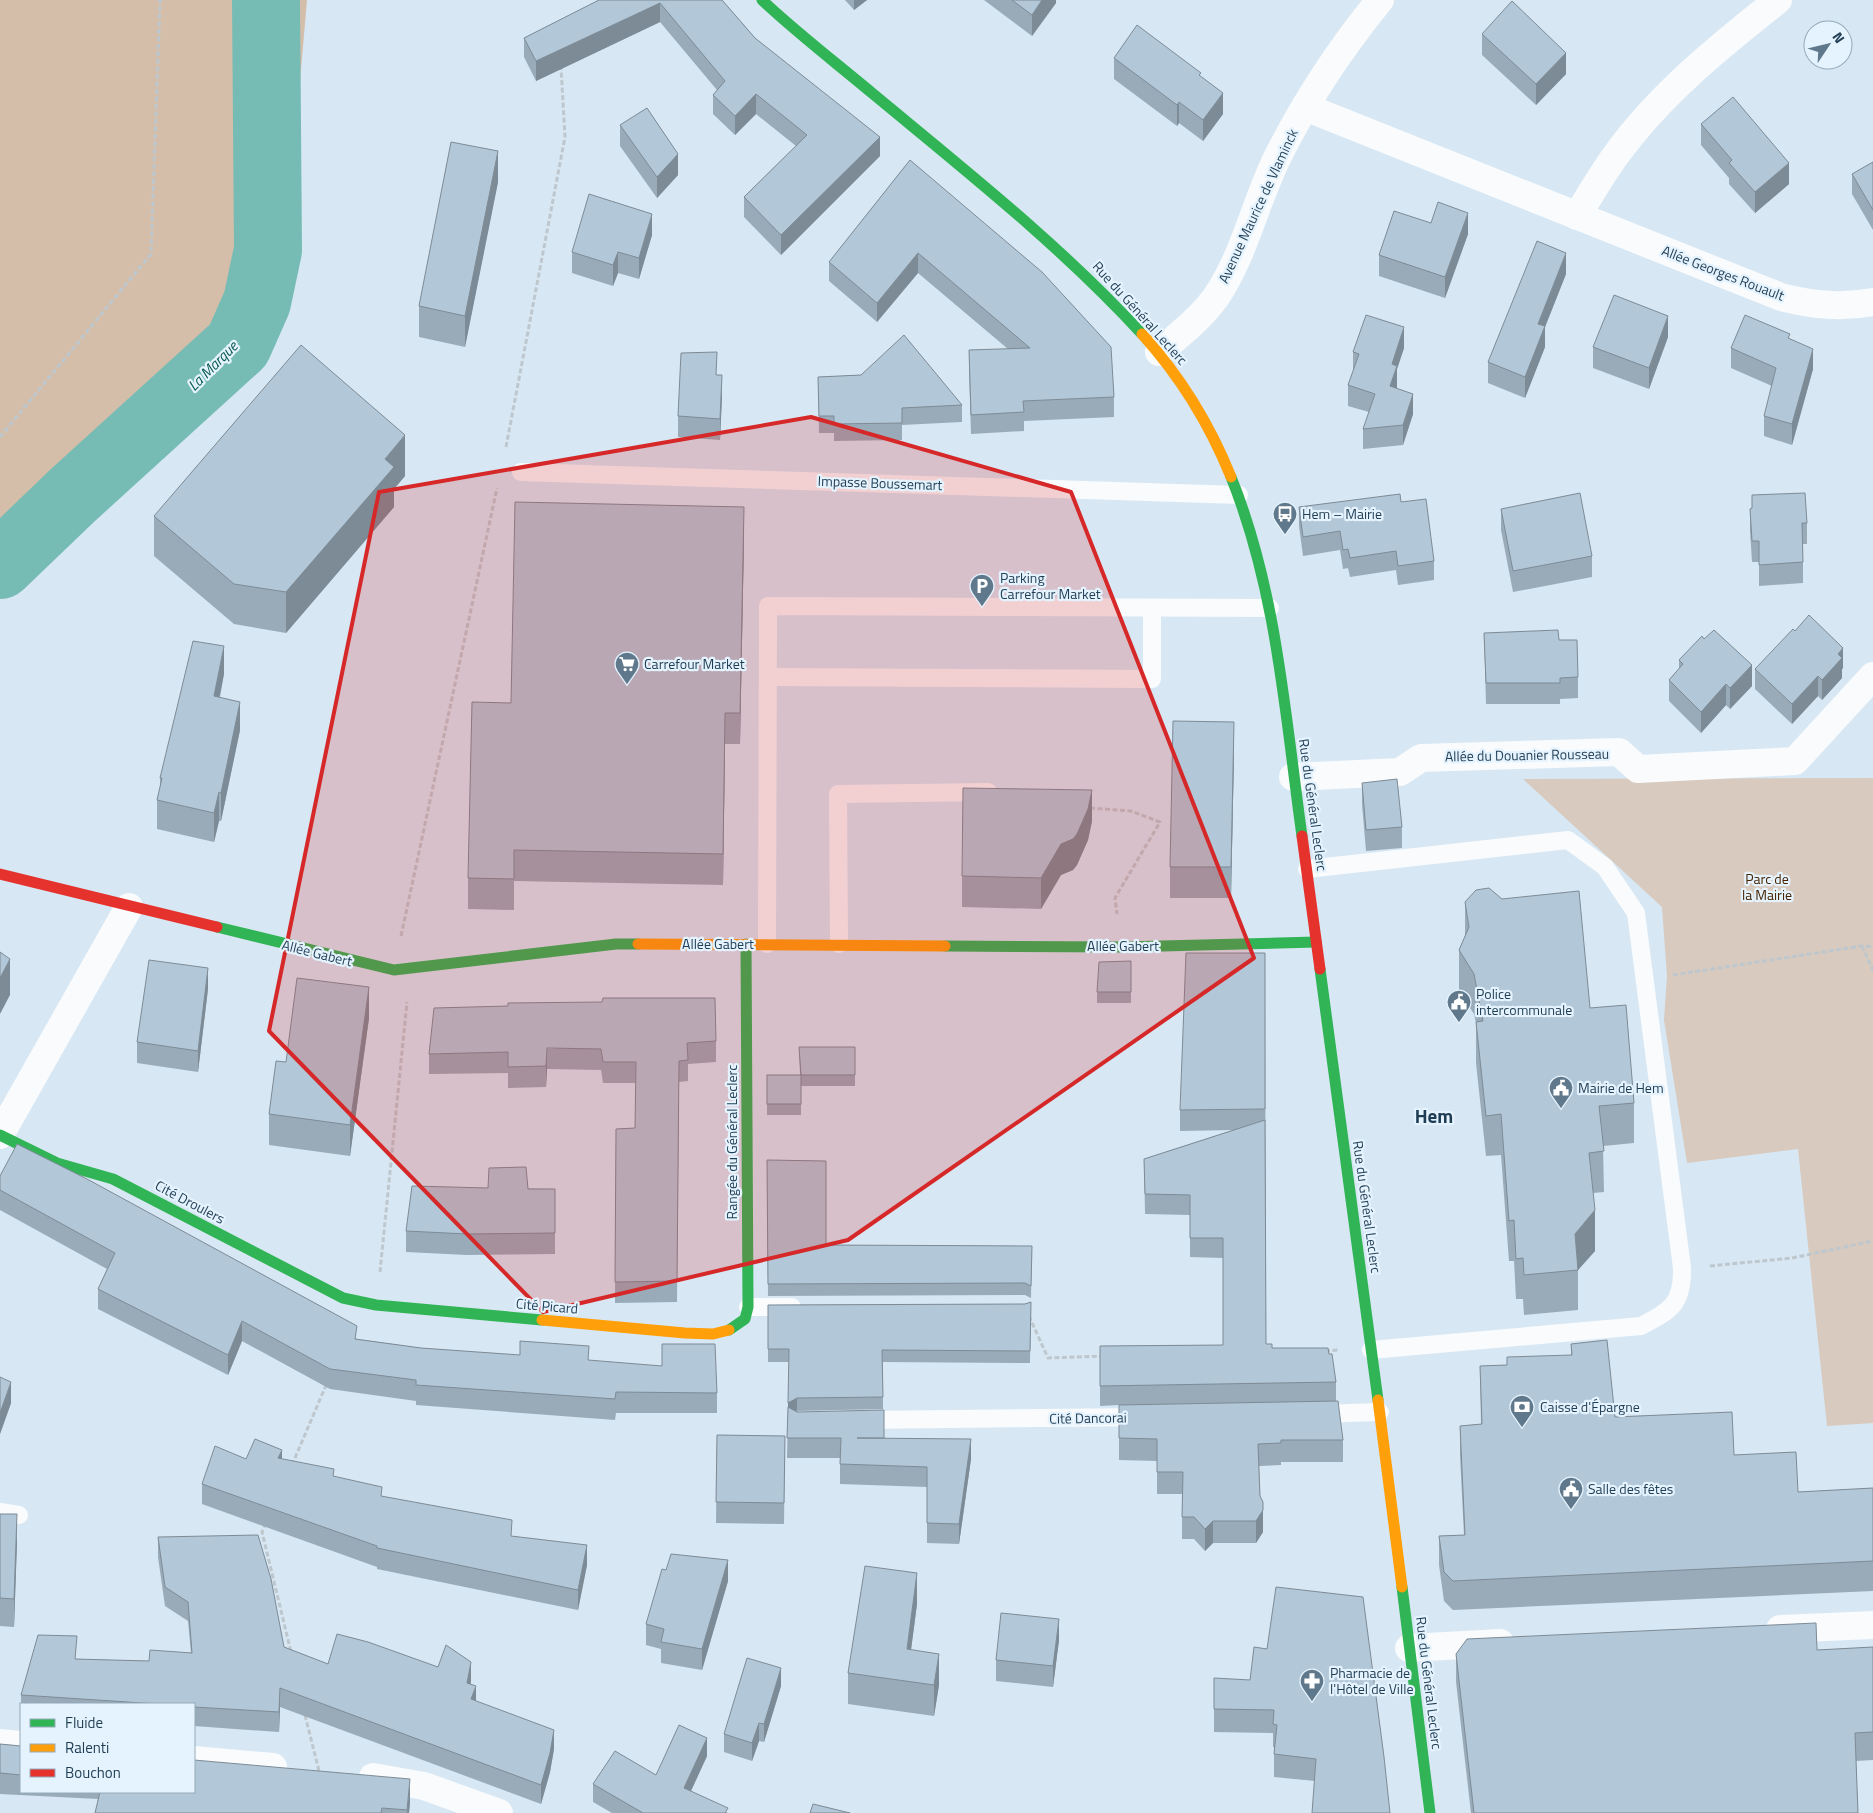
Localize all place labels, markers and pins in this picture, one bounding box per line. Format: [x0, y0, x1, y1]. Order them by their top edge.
bus stop icon: Hem – Mairie [1272, 501, 1298, 535]
place label: Hem – Mairie [1302, 503, 1382, 524]
place label: Parking Carrefour Market [1000, 567, 1101, 604]
parking icon: Parking Carrefour Market [969, 573, 995, 607]
supermarket icon: Carrefour Market [614, 651, 640, 685]
place label: Carrefour Market [644, 653, 745, 674]
place label: Police intercommunale [1476, 983, 1572, 1020]
public building icon: Police intercommunale [1446, 989, 1472, 1023]
public building icon: Mairie de Hem [1548, 1075, 1574, 1109]
place label: Mairie de Hem [1578, 1077, 1664, 1098]
bank icon: Caisse d'Épargne [1509, 1394, 1535, 1428]
place label: Caisse d'Épargne [1540, 1396, 1640, 1417]
public building icon: Salle des fêtes [1558, 1476, 1584, 1510]
place label: Salle des fêtes [1588, 1478, 1673, 1499]
place label: Pharmacie de l'Hôtel de Ville [1330, 1662, 1413, 1699]
pharmacy icon: Pharmacie de l'Hôtel de Ville [1299, 1668, 1325, 1702]

